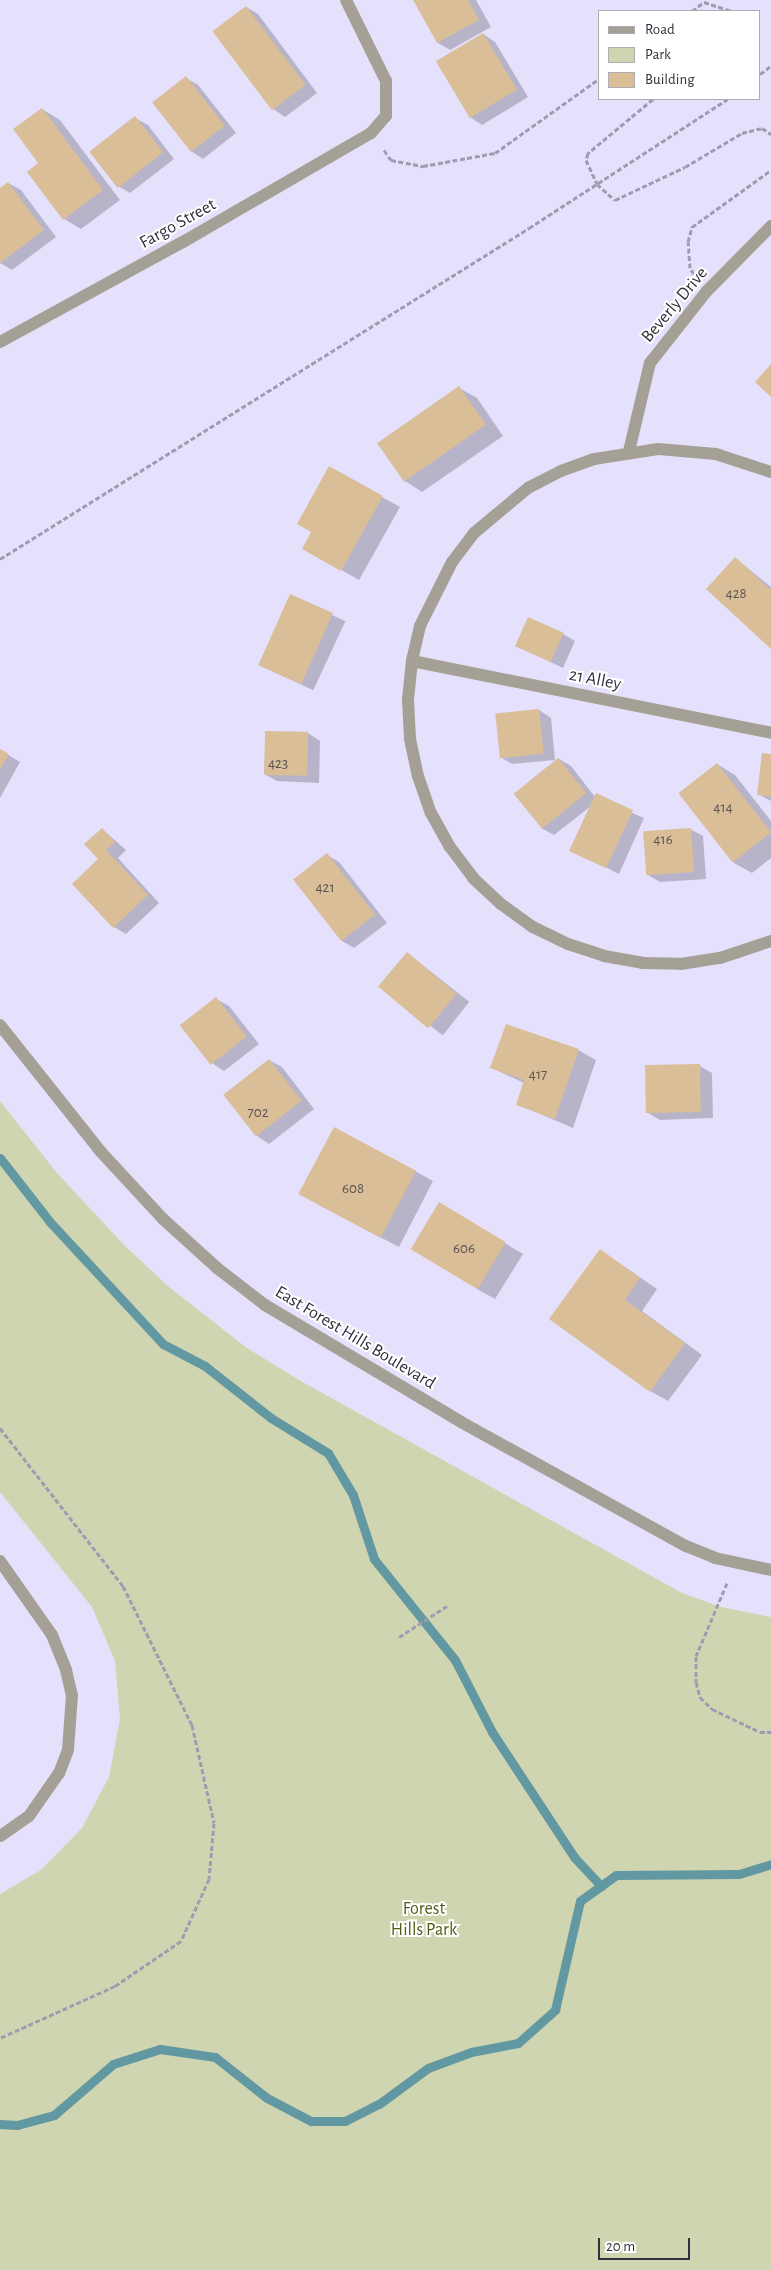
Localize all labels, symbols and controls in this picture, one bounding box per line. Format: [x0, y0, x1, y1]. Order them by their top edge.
legend [598, 10, 761, 100]
text: Road [645, 22, 675, 37]
text: Park [645, 47, 671, 62]
text: Building [645, 72, 695, 87]
street label: Fargo Street [136, 194, 220, 254]
street label: Beverly Drive [637, 263, 713, 347]
house number: 428 [725, 585, 747, 603]
street label: 21 Alley [567, 664, 623, 696]
house number: 423 [268, 755, 288, 773]
house number: 414 [713, 799, 733, 817]
house number: 416 [653, 831, 673, 849]
house number: 421 [315, 879, 335, 897]
house number: 417 [529, 1066, 547, 1084]
house number: 702 [248, 1104, 268, 1122]
house number: 608 [342, 1180, 364, 1198]
house number: 606 [453, 1240, 475, 1258]
street label: East Forest Hills Boulevard [271, 1282, 439, 1394]
park label: Forest Hills Park [391, 1899, 457, 1942]
scale bar [601, 2228, 694, 2260]
text: 20 m [606, 2239, 635, 2254]

